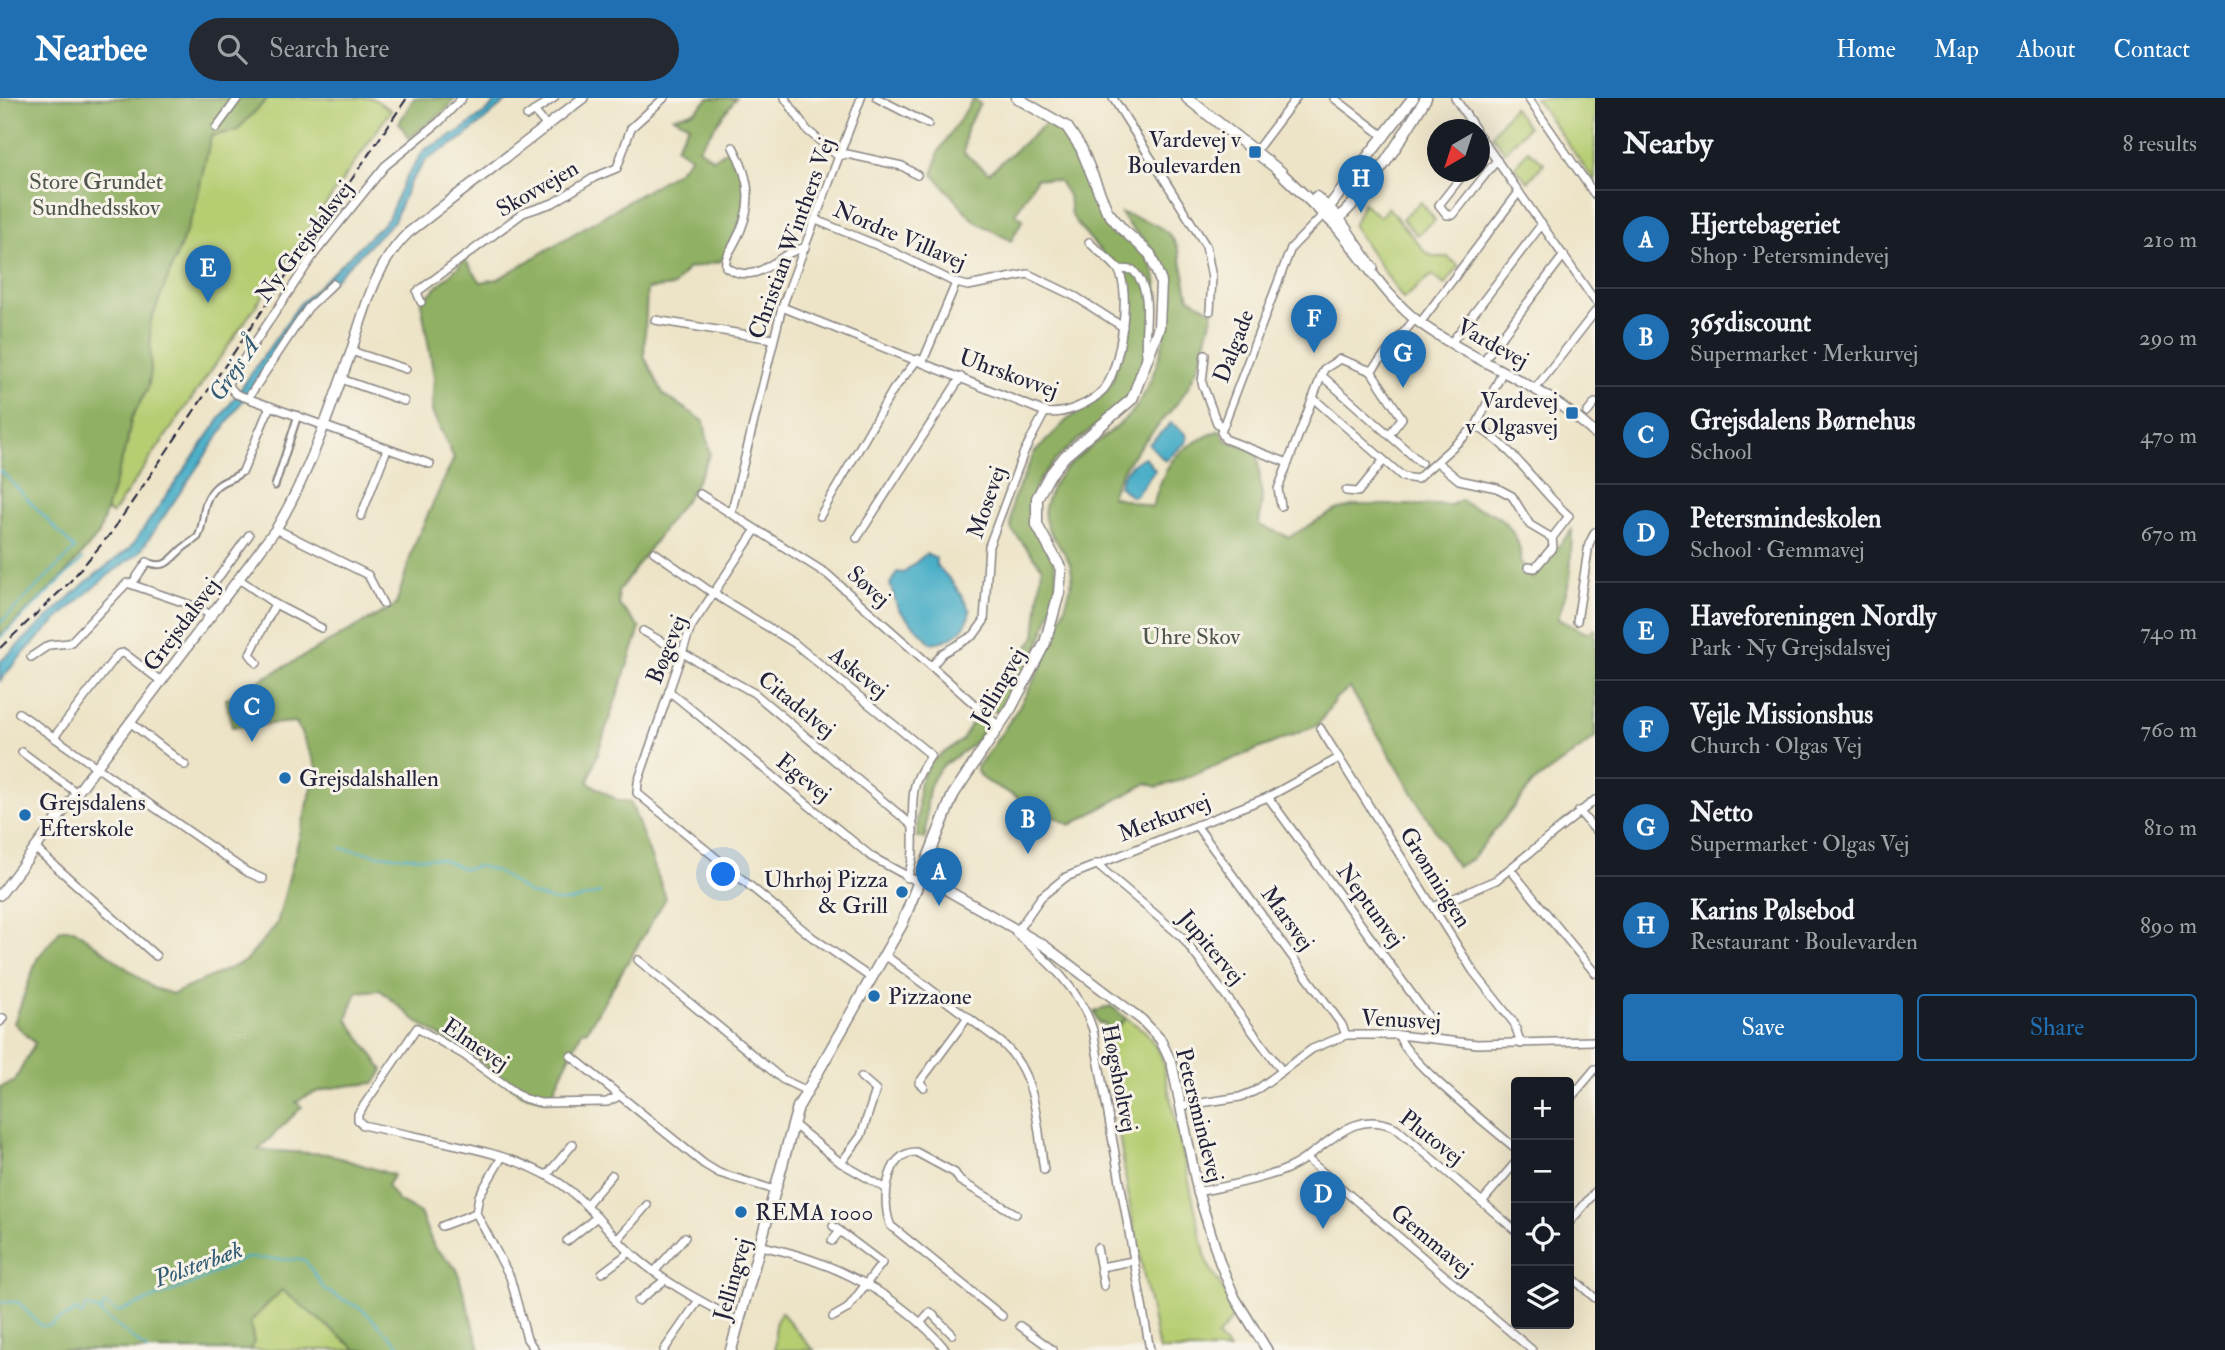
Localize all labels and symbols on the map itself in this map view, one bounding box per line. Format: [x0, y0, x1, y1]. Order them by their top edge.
north arrow [1427, 119, 1490, 182]
place label: Vardevej v Boulevarden [1127, 125, 1242, 180]
street label: Christian Winthers Vej [742, 134, 841, 343]
marker: Vardevej v Boulevarden [1247, 144, 1263, 160]
street label: Skovvejen [491, 153, 584, 224]
pin: H [1338, 155, 1384, 213]
park label: Store Grundet Sundhedsskov [29, 167, 163, 222]
street label: Ny Grejsdalsvej [249, 175, 360, 308]
street label: Nordre Villavej [829, 194, 971, 276]
pin: E [185, 245, 231, 303]
pin: F [1291, 295, 1337, 353]
street label: Dalgade [1206, 305, 1261, 387]
street label: Vardevej [1452, 312, 1534, 375]
water label: Grejs Å [201, 329, 268, 407]
pin: G [1380, 330, 1426, 388]
street label: Uhrskovvej [955, 342, 1063, 405]
place label: Vardevej v Olgasvej [1464, 386, 1558, 441]
marker: Vardevej v Olgasvej [1564, 405, 1580, 421]
street label: Mosevej [961, 462, 1012, 542]
street label: Søvej [841, 559, 896, 613]
street label: Grejsdalsvej [137, 572, 226, 677]
street label: Bøgevej [640, 611, 693, 688]
park label: Uhre Skov [1142, 622, 1241, 651]
street label: Askevej [823, 639, 894, 705]
street label: Jellingvej [964, 642, 1032, 731]
street label: Citadelvej [752, 664, 841, 744]
pin: C [229, 684, 275, 742]
street label: Egevej [770, 747, 837, 808]
place label: Grejsdalshallen [299, 764, 439, 793]
marker: Grejsdalshallen [277, 770, 293, 786]
street label: Merkurvej [1114, 787, 1214, 848]
place label: Grejsdalens Efterskole [39, 788, 146, 843]
pin: B [1005, 796, 1051, 854]
marker: Grejsdalens Efterskole [17, 807, 33, 823]
street label: Grønningen [1393, 822, 1478, 933]
pin: A [916, 848, 962, 906]
your location [706, 857, 740, 891]
street label: Neptunvej [1330, 858, 1411, 954]
place label: Uhrhøj Pizza & Grill [764, 865, 889, 920]
street label: Marsvej [1255, 880, 1321, 956]
marker: Uhrhøj Pizza & Grill [894, 884, 910, 900]
street label: Jupitervej [1171, 903, 1251, 991]
place label: Pizzaone [888, 982, 972, 1011]
marker: Pizzaone [866, 988, 882, 1004]
street label: Venusvej [1360, 1003, 1442, 1036]
street label: Elmevej [437, 1012, 515, 1077]
street label: Høgsholtvej [1095, 1022, 1144, 1135]
street label: Petersmindevej [1169, 1045, 1230, 1185]
street label: Plutovej [1394, 1103, 1470, 1172]
pin: D [1300, 1171, 1346, 1229]
place label: REMA 1000 [755, 1198, 873, 1227]
street label: Gemmavej [1385, 1198, 1479, 1283]
marker: REMA 1000 [733, 1204, 749, 1220]
water label: Polsterbæk [149, 1234, 247, 1295]
street label: Jellingvej [707, 1234, 758, 1325]

